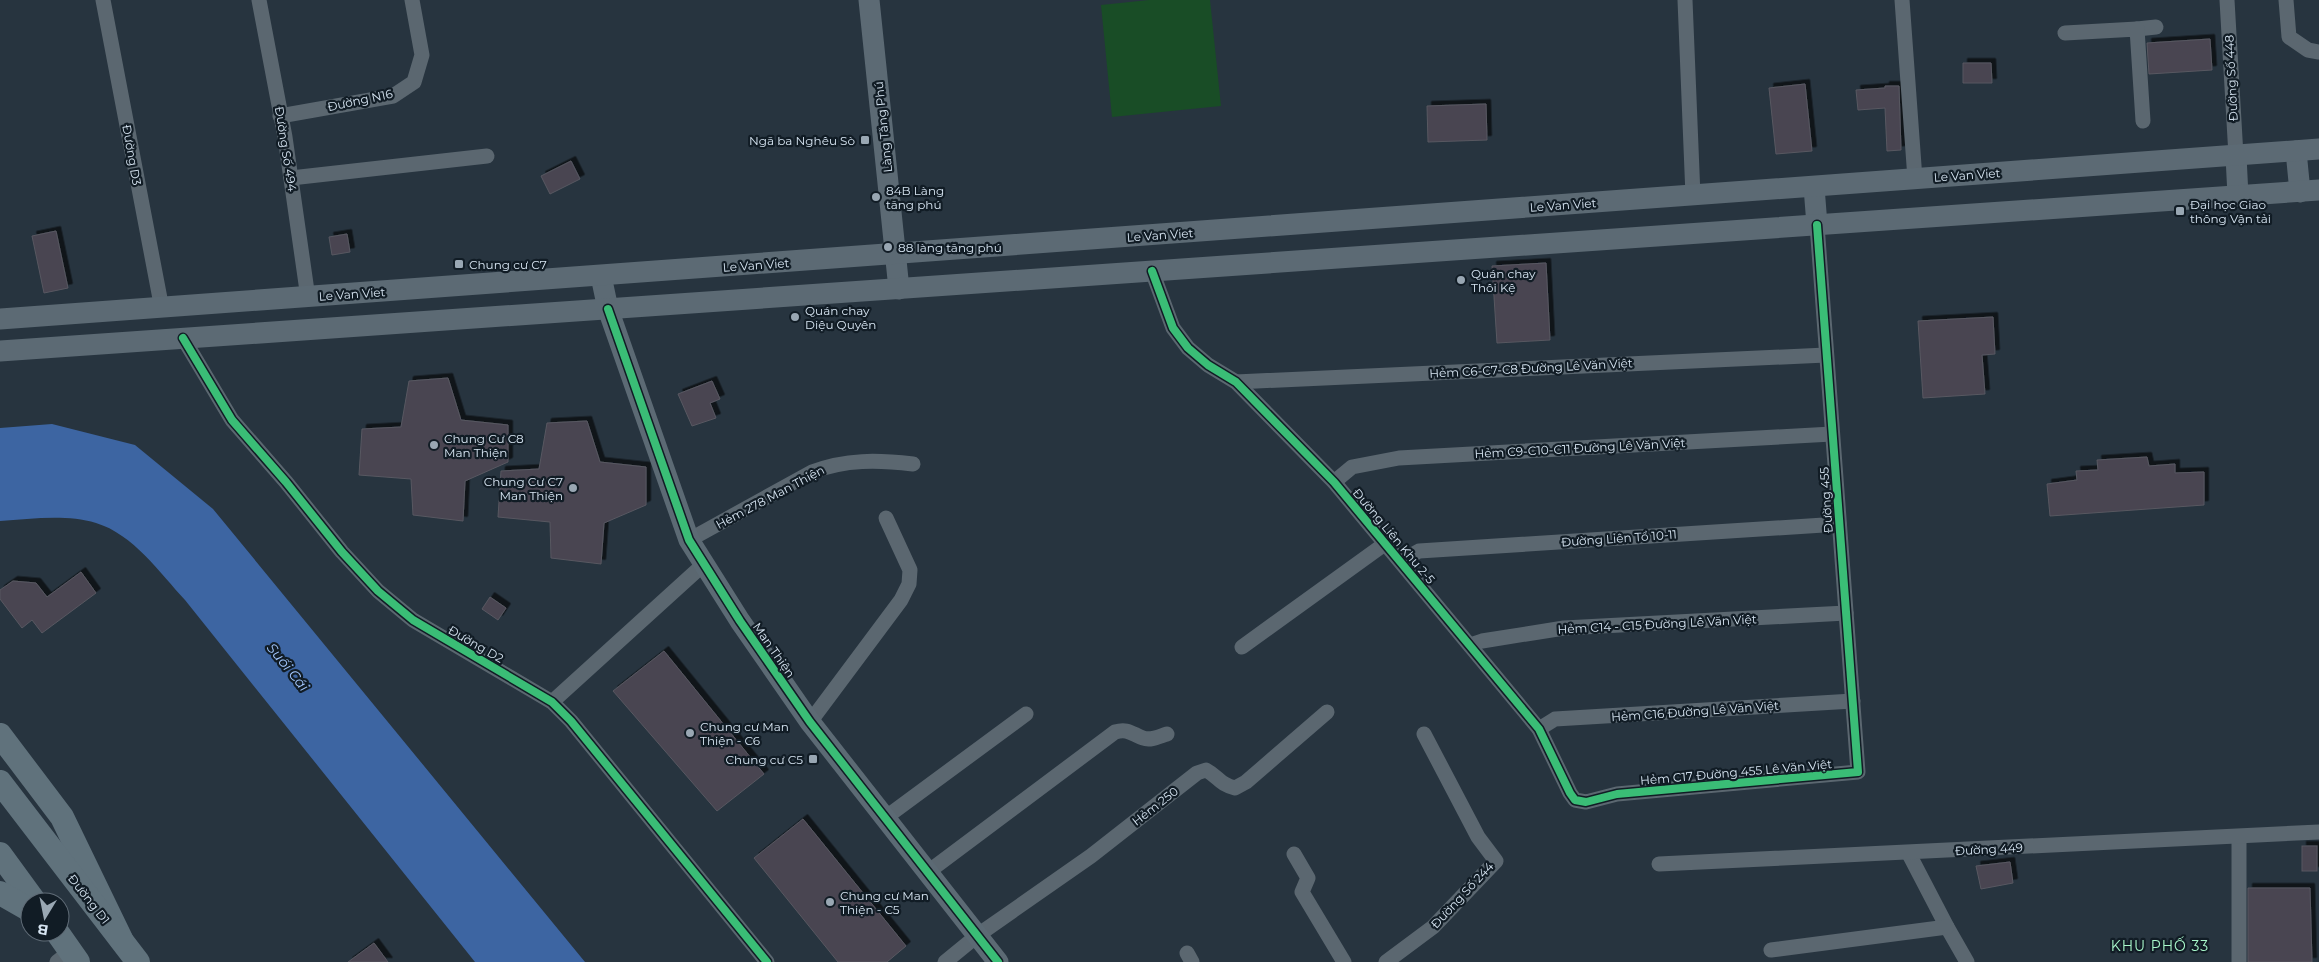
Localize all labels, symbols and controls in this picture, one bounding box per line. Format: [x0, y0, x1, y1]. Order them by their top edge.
street label: Đường Số 448 [2221, 34, 2241, 122]
street label: Làng Tăng Phú [871, 81, 895, 173]
street label: Đường N16 [326, 86, 394, 114]
street label: Đường Số 494 [272, 105, 300, 193]
street label: Đường D3 [119, 123, 145, 187]
place label: Ngã ba Nghêu Sò [749, 133, 855, 148]
marker: Ngã ba Nghêu Sò [859, 134, 871, 146]
street label: Le Van Viet [1933, 165, 2001, 185]
place label: 84B Làng tăng phú [886, 183, 944, 212]
marker: 84B Làng tăng phú [870, 191, 882, 203]
street label: Le Van Viet [1529, 195, 1597, 215]
place label: Đại học Giao thông Vận tải [2190, 197, 2271, 226]
marker: Đại học Giao thông Vận tải [2174, 205, 2186, 217]
street label: Le Van Viet [1126, 225, 1194, 245]
place label: 88 làng tăng phú [898, 240, 1002, 255]
marker: 88 làng tăng phú [882, 241, 894, 253]
street label: Le Van Viet [722, 255, 790, 275]
place label: Chung cư C7 [469, 257, 547, 272]
marker: Chung cư C7 [453, 258, 465, 270]
place label: Quán chay Thôi Kệ [1471, 266, 1536, 295]
marker: Quán chay Thôi Kệ [1455, 274, 1467, 286]
street label: Le Van Viet [318, 284, 386, 304]
place label: Quán chay Diệu Quyên [805, 303, 876, 332]
marker: Quán chay Diệu Quyên [789, 311, 801, 323]
street label: Hẻm C6-C7-C8 Đường Lê Văn Việt [1429, 355, 1633, 381]
place label: Chung Cư C8 Man Thiện [444, 431, 524, 460]
street label: Hẻm C9-C10-C11 Đường Lê Văn Việt [1474, 435, 1686, 461]
marker: Chung Cư C8 Man Thiện [428, 439, 440, 451]
street label: Hẻm 278 Man Thiện [713, 462, 827, 532]
street label: Đường 455 [1816, 466, 1836, 534]
place label: Chung Cư C7 Man Thiện [484, 474, 563, 503]
marker: Chung Cư C7 Man Thiện [567, 482, 579, 494]
street label: Đường Liên Khu 2-5 [1350, 485, 1438, 587]
street label: Đường Liên Tổ 10-11 [1561, 526, 1677, 550]
street label: Hẻm C14 - C15 Đường Lê Văn Việt [1557, 611, 1757, 637]
street label: Man Thiện [750, 620, 798, 680]
street label: Đường D2 [446, 622, 507, 666]
water label: Suối Cái [263, 639, 313, 695]
street label: Hẻm C16 Đường Lê Văn Việt [1611, 698, 1779, 724]
place label: Chung cư Man Thiện - C6 [700, 719, 789, 748]
marker: Chung cư Man Thiện - C6 [684, 727, 696, 739]
place label: Chung cư C5 [726, 752, 803, 767]
marker: Chung cư C5 [807, 753, 819, 765]
street label: Hẻm C17 Đường 455 Lê Văn Việt [1639, 756, 1833, 788]
street label: Hẻm 250 [1129, 783, 1181, 829]
street label: Đường 449 [1955, 840, 2023, 858]
street label: Đường Số 244 [1427, 859, 1497, 931]
street label: Đường D1 [65, 871, 113, 927]
place label: Chung cư Man Thiện - C5 [840, 888, 929, 917]
north arrow [20, 892, 70, 942]
marker: Chung cư Man Thiện - C5 [824, 896, 836, 908]
text: B [36, 920, 50, 940]
district label: KHU PHỐ 33 [2111, 936, 2209, 955]

